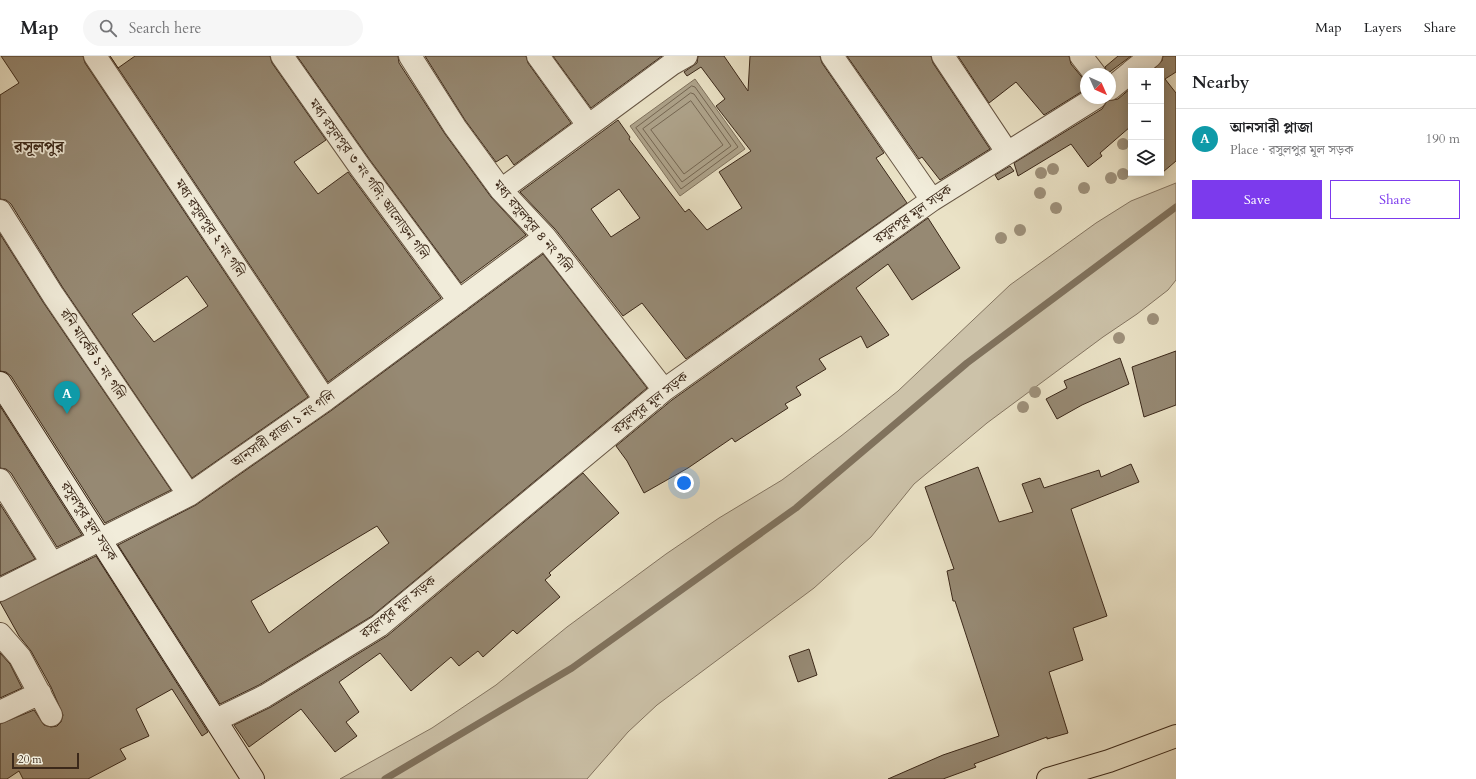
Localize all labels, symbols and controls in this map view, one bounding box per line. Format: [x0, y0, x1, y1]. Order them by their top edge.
search box [83, 10, 363, 46]
text: Map [20, 15, 59, 41]
icon: search [97, 17, 119, 39]
text: Search here [129, 18, 201, 38]
text: Map [1315, 18, 1342, 37]
text: Layers [1364, 18, 1402, 37]
text: Share [1424, 18, 1456, 37]
north arrow [1080, 68, 1116, 104]
map controls [1128, 68, 1164, 176]
button: + [1128, 68, 1164, 104]
text: Nearby [1192, 71, 1249, 94]
street label: মধ্য রসুলপুর ৩ নং গলি; আলোড়ন গলি [304, 94, 434, 264]
button: − [1128, 104, 1164, 140]
text: আনসারী প্লাজা [1230, 117, 1313, 137]
text: A [1200, 130, 1210, 148]
text: 190 m [1426, 130, 1460, 148]
district label: রসূলপুর [13, 136, 65, 158]
button: layers [1128, 140, 1164, 176]
text: Place · রসুলপুর মূল সড়ক [1230, 141, 1353, 159]
street label: মধ্য রসুলপুর ২ নং গলি [170, 175, 250, 282]
street label: মধ্য রসুলপুর ৪ নং গলি [488, 175, 578, 277]
street label: রসুলপুর মূল সড়ক [869, 179, 957, 248]
button: Save [1192, 180, 1322, 219]
button: Share [1330, 180, 1460, 219]
street label: রনি মার্কেট ১ নং গলি [55, 304, 131, 404]
street label: রসুলপুর মূল সড়ক [607, 367, 693, 439]
pin: A [54, 381, 80, 414]
street label: আনসারী প্লাজা ১ নং গলি [227, 385, 340, 472]
your location [674, 473, 694, 493]
street label: রসুলপুর মূল সড়ক [56, 477, 122, 565]
street label: রসুলপুর মূল সড়ক [355, 571, 441, 643]
scale bar [12, 751, 79, 770]
text: 20 m [18, 752, 42, 767]

